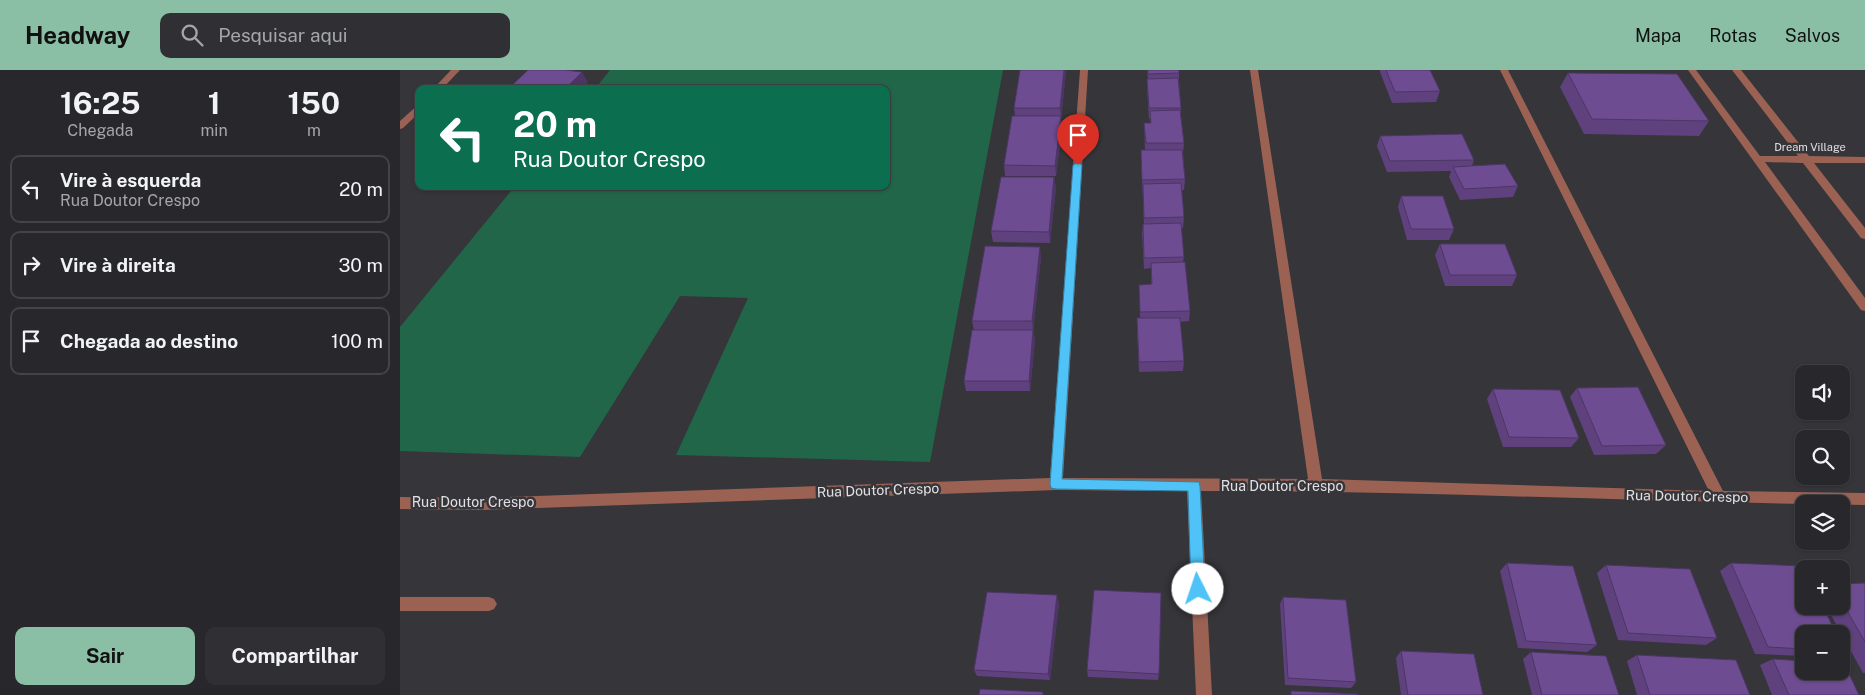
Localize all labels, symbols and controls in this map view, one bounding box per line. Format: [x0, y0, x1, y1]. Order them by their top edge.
search box [160, 13, 510, 58]
text: Headway [25, 21, 130, 49]
icon: search [178, 21, 206, 49]
text: Pesquisar aqui [218, 24, 348, 46]
text: Mapa [1635, 25, 1681, 46]
text: Rotas [1709, 25, 1757, 46]
text: Salvos [1785, 25, 1840, 46]
text: 16:25 [60, 85, 141, 121]
text: 1 [208, 85, 221, 121]
text: 150 [288, 85, 340, 121]
text: 20 m [513, 104, 597, 145]
icon: left [430, 105, 495, 170]
pin [1057, 114, 1099, 165]
text: Chegada [67, 121, 133, 140]
text: min [201, 121, 228, 140]
text: m [307, 121, 321, 140]
icon: arrive [1064, 121, 1092, 149]
street label: Dream Village [1774, 141, 1846, 153]
text: Rua Doutor Crespo [513, 146, 706, 172]
text: Vire à esquerda [60, 169, 201, 191]
icon: left [17, 175, 45, 203]
text: 20 m [339, 178, 383, 200]
text: Rua Doutor Crespo [60, 191, 200, 210]
icon: right [17, 251, 45, 279]
text: Vire à direita [60, 254, 176, 276]
text: 30 m [338, 254, 383, 276]
icon: arrive [17, 327, 45, 355]
text: Chegada ao destino [60, 330, 238, 352]
text: 100 m [331, 330, 383, 352]
map controls [1795, 365, 1850, 680]
button: sound [1795, 365, 1850, 420]
button: search [1795, 430, 1850, 485]
street label: Rua Doutor Crespo [1221, 478, 1343, 494]
street label: Rua Doutor Crespo [816, 480, 940, 500]
street label: Rua Doutor Crespo [1626, 487, 1749, 505]
street label: Rua Doutor Crespo [412, 494, 534, 510]
button: layers [1795, 495, 1850, 550]
button: + [1795, 560, 1850, 615]
position arrow [1171, 562, 1223, 614]
button: − [1795, 625, 1850, 680]
button: Sair [15, 627, 195, 685]
button: Compartilhar [205, 627, 385, 685]

